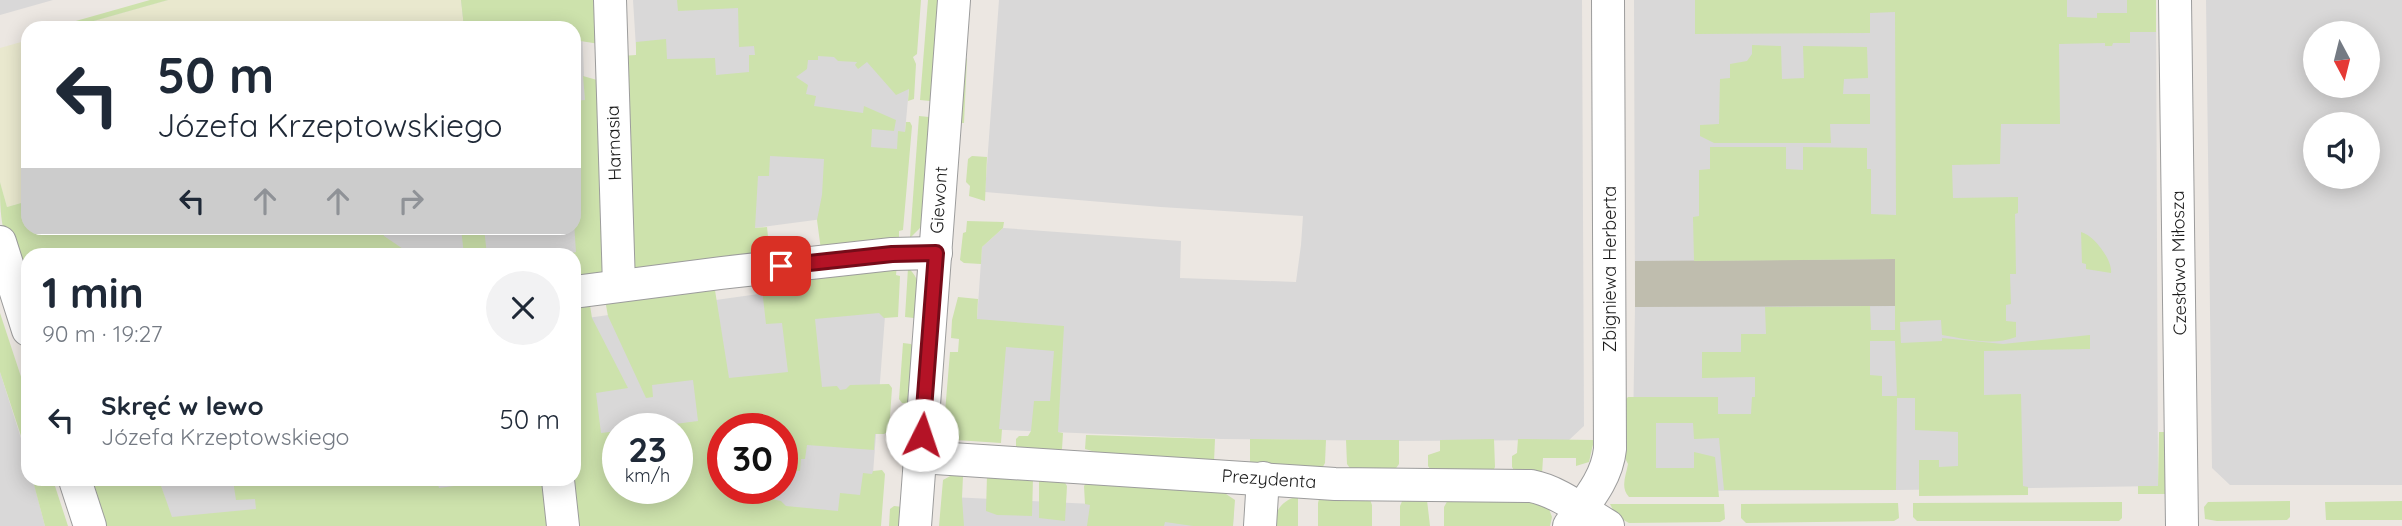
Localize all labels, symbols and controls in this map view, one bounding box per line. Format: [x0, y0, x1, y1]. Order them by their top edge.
north arrow [2303, 21, 2380, 98]
map controls [2303, 21, 2380, 189]
text: 50 m [157, 44, 274, 105]
icon: left [42, 49, 133, 140]
text: Józefa Krzeptowskiego [157, 105, 503, 145]
street label: Harnasia [601, 105, 626, 181]
button: sound [2303, 112, 2380, 189]
street label: Giewont [925, 166, 952, 234]
icon: left [173, 182, 211, 220]
icon: ahead [246, 182, 284, 220]
icon: ahead [319, 182, 357, 220]
icon: right [392, 182, 430, 220]
street label: Zbigniewa Herberta [1598, 186, 1621, 352]
street label: Czesława Miłosza [2166, 190, 2191, 336]
pin [751, 236, 811, 296]
icon: arrive [762, 247, 800, 285]
text: 1 min [42, 266, 144, 319]
button: close [486, 271, 560, 345]
text: 90 m · 19:27 [42, 319, 163, 348]
text: Skręć w lewo [101, 389, 264, 422]
position arrow [885, 398, 959, 472]
icon: left [42, 401, 80, 439]
text: 50 m [500, 403, 560, 436]
speed limit sign: 30 [707, 413, 798, 504]
text: Józefa Krzeptowskiego [101, 422, 349, 451]
text: 23 [628, 427, 667, 471]
text: km/h [625, 464, 670, 487]
street label: Prezydenta [1221, 464, 1317, 493]

